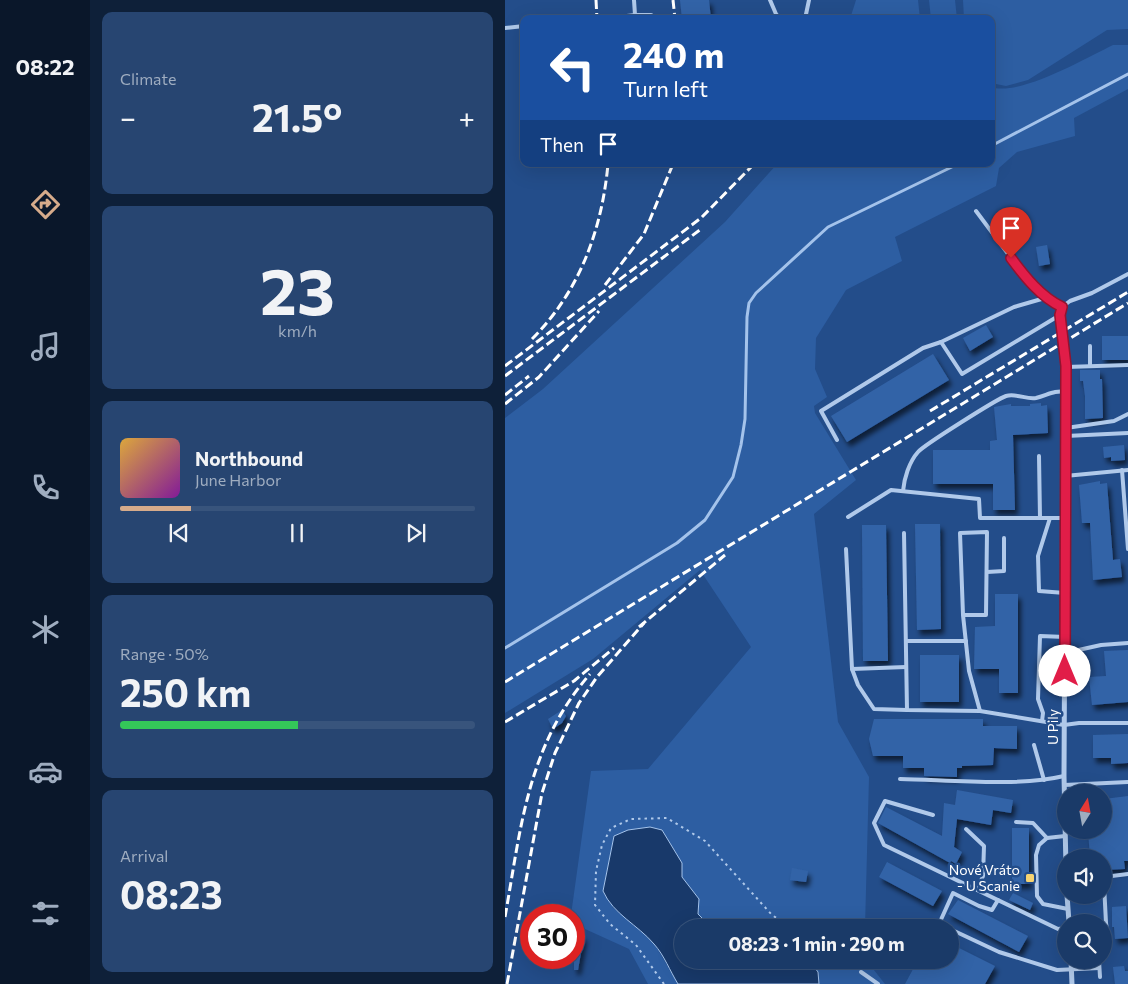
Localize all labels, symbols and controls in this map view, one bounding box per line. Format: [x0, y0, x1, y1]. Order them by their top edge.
text: 240 m [623, 32, 724, 75]
icon: left [540, 35, 605, 100]
text: 08:22 [15, 53, 75, 80]
text: Climate [120, 69, 176, 88]
text: Turn left [623, 75, 708, 102]
text: 21.5° [252, 93, 342, 140]
text: − [120, 100, 136, 134]
text: + [459, 100, 475, 134]
icon: arrive [594, 130, 622, 158]
text: Then [540, 133, 584, 156]
icon: directions [28, 187, 63, 222]
pin [990, 207, 1032, 258]
icon: arrive [997, 214, 1025, 242]
text: 23 [260, 249, 335, 328]
text: km/h [278, 321, 317, 340]
icon: music [28, 329, 63, 364]
text: Northbound [195, 447, 303, 470]
icon: phone [28, 470, 63, 505]
text: June Harbor [195, 470, 281, 489]
icon: previous [165, 519, 193, 547]
icon: pause [283, 519, 311, 547]
icon: next [402, 519, 430, 547]
icon: climate [28, 612, 63, 647]
text: Range · 50% [120, 644, 209, 663]
position arrow [1038, 644, 1090, 696]
text: 250 km [120, 668, 251, 715]
street label: U Pily [1044, 709, 1061, 745]
icon: car [28, 754, 63, 789]
north arrow [1057, 784, 1113, 839]
map controls [1057, 784, 1112, 969]
text: Arrival [120, 846, 168, 865]
button: sound [1057, 849, 1112, 904]
place label: Nové Vráto - U Scanie [949, 861, 1020, 894]
text: 08:23 [120, 870, 223, 917]
marker: Nové Vráto - U Scanie [1024, 872, 1036, 884]
icon: filters [28, 896, 63, 931]
speed limit sign: 30 [520, 904, 585, 969]
button: search [1057, 914, 1112, 969]
text: 08:23 · 1 min · 290 m [728, 932, 905, 955]

